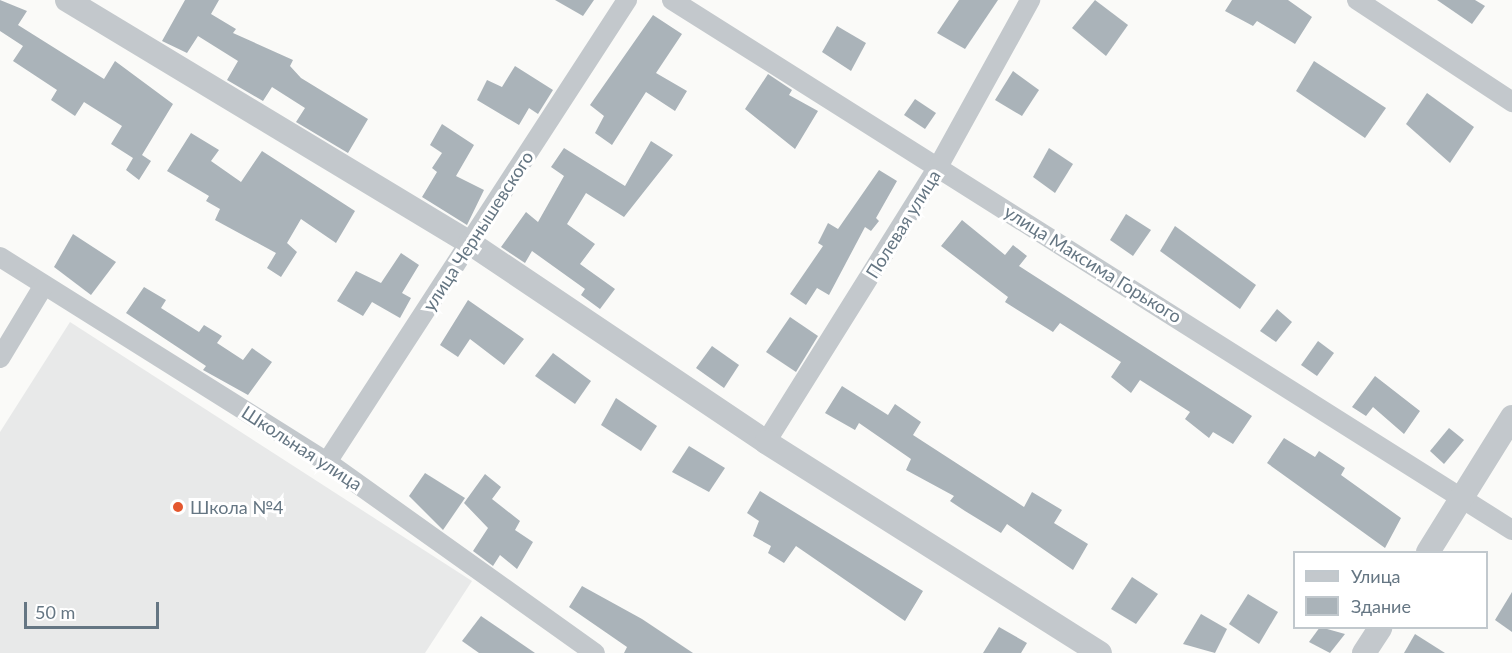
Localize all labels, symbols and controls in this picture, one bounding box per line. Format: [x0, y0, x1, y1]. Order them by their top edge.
street label: улица Чернышевского [418, 147, 538, 315]
street label: Полевая улица [861, 166, 945, 282]
street label: улица Максима Горького [1000, 200, 1186, 328]
street label: Школьная улица [238, 401, 366, 495]
place label: Школа №4 [190, 496, 283, 518]
marker: Школа №4 [171, 500, 185, 514]
legend [1293, 551, 1488, 629]
text: Улица [1351, 565, 1401, 587]
scale bar [27, 590, 162, 628]
text: Здание [1351, 595, 1411, 617]
text: 50 m [35, 601, 75, 623]

